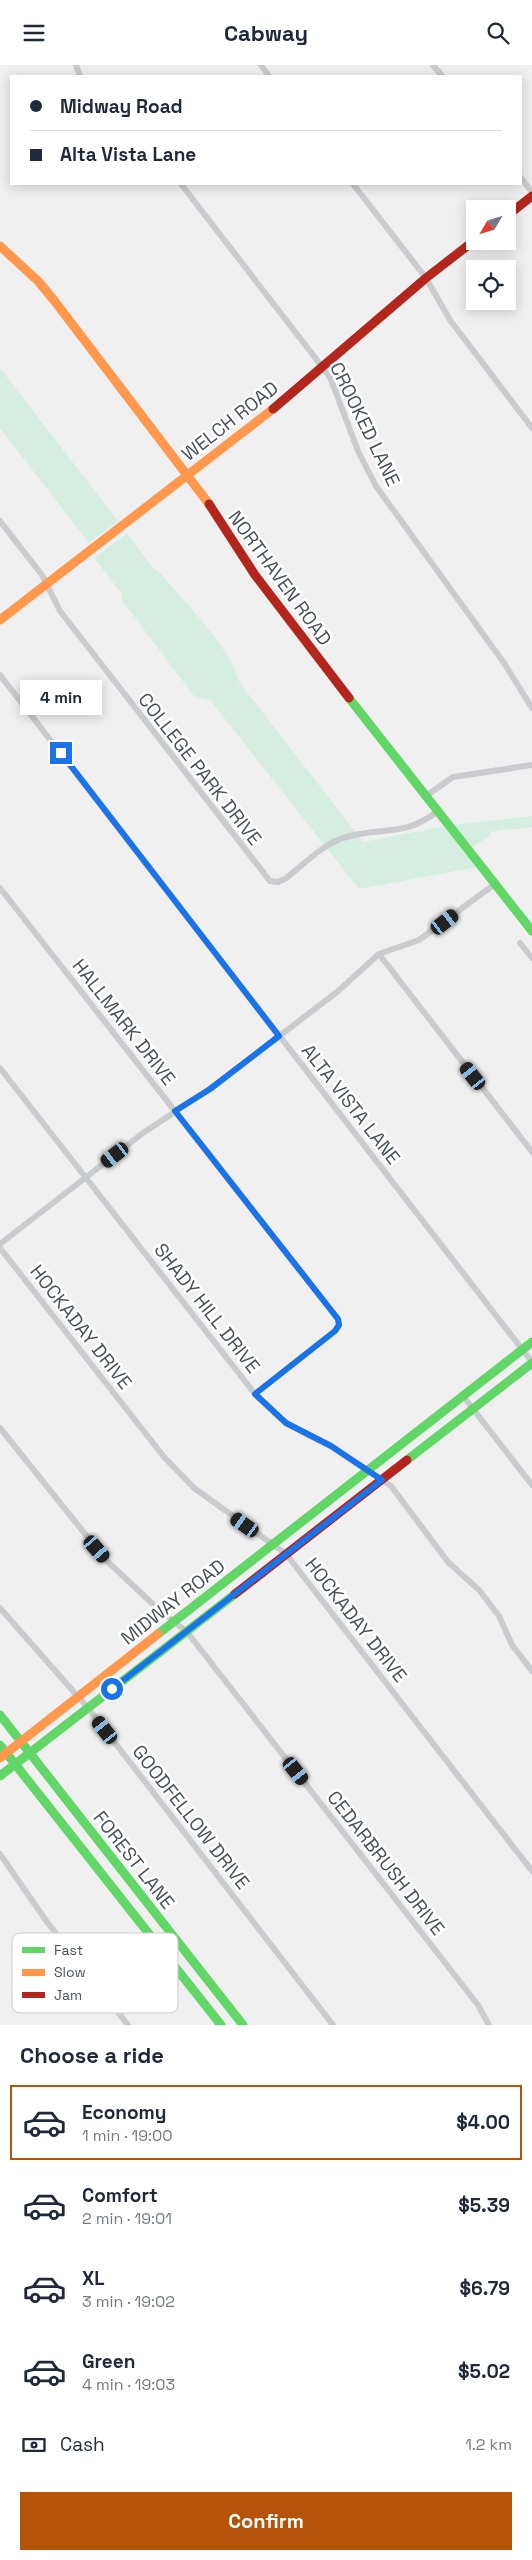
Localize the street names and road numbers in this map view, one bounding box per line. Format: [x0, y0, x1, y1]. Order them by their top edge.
street label: CROOKED LANE [324, 358, 406, 490]
street label: WELCH ROAD [177, 375, 283, 467]
street label: NORTHAVEN ROAD [223, 506, 337, 650]
street label: COLLEGE PARK DRIVE [133, 688, 267, 850]
street label: HALLMARK DRIVE [67, 954, 181, 1090]
street label: ALTA VISTA LANE [296, 1039, 406, 1169]
street label: SHADY HILL DRIVE [148, 1238, 266, 1378]
street label: HOCKADAY DRIVE [24, 1260, 138, 1394]
street label: HOCKADAY DRIVE [299, 1553, 413, 1687]
street label: MIDWAY ROAD [116, 1554, 230, 1650]
street label: GOODFELLOW DRIVE [127, 1740, 255, 1894]
street label: CEDARBRUSH DRIVE [322, 1786, 450, 1940]
street label: FOREST LANE [88, 1806, 180, 1914]

